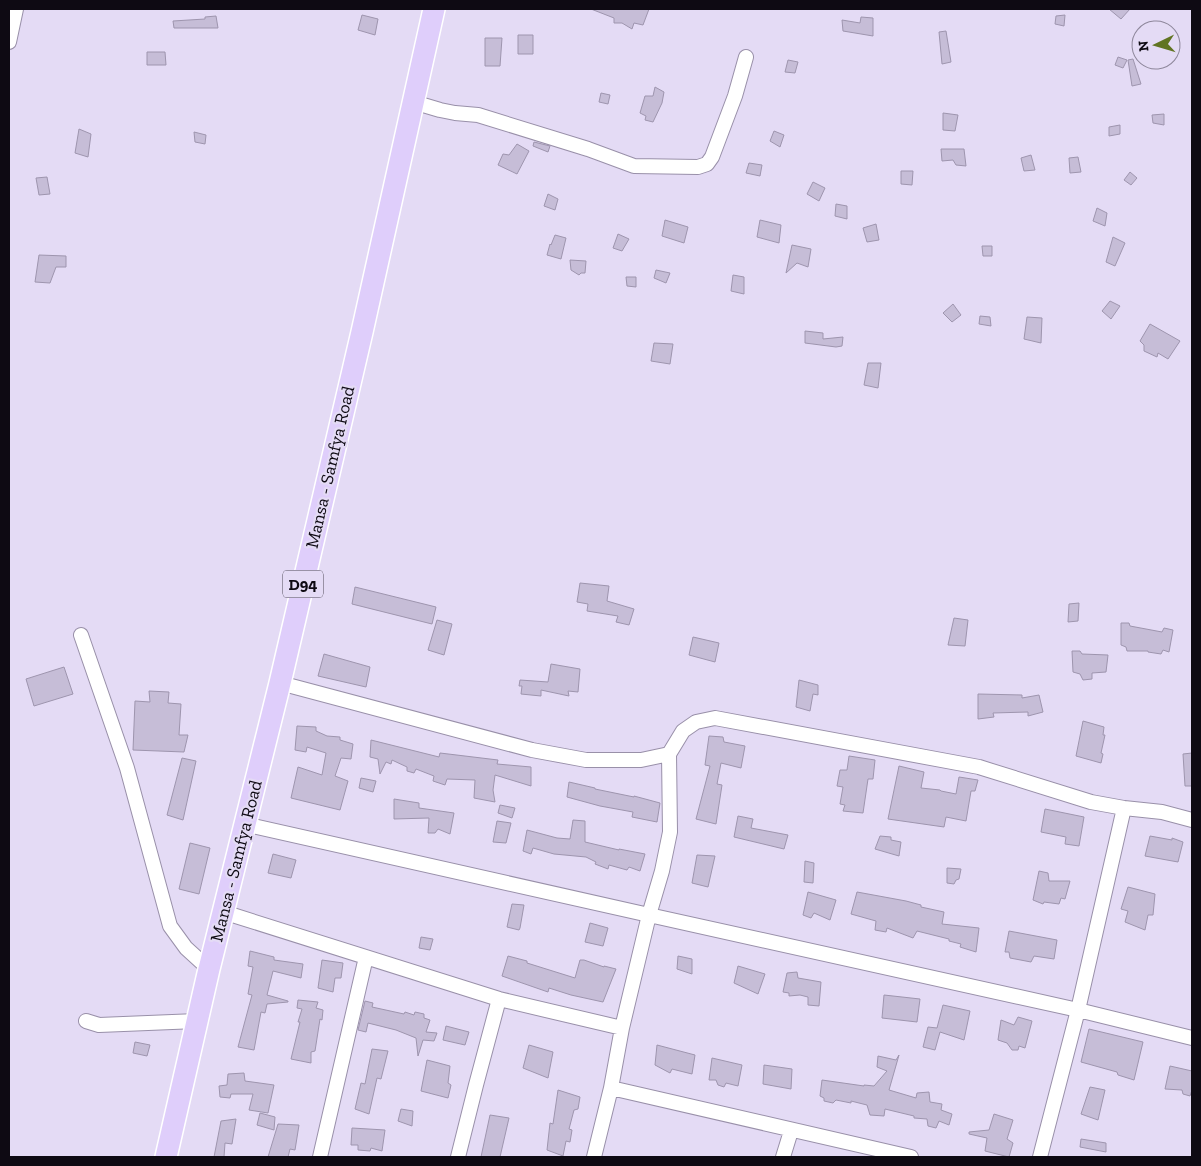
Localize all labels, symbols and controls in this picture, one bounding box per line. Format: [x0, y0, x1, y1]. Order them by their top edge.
north arrow [1131, 20, 1181, 70]
text: N [1135, 40, 1152, 52]
street label: Mansa - Samfya Road [301, 384, 359, 550]
road number: D94 [283, 570, 323, 598]
street label: Mansa - Samfya Road [205, 778, 267, 944]

